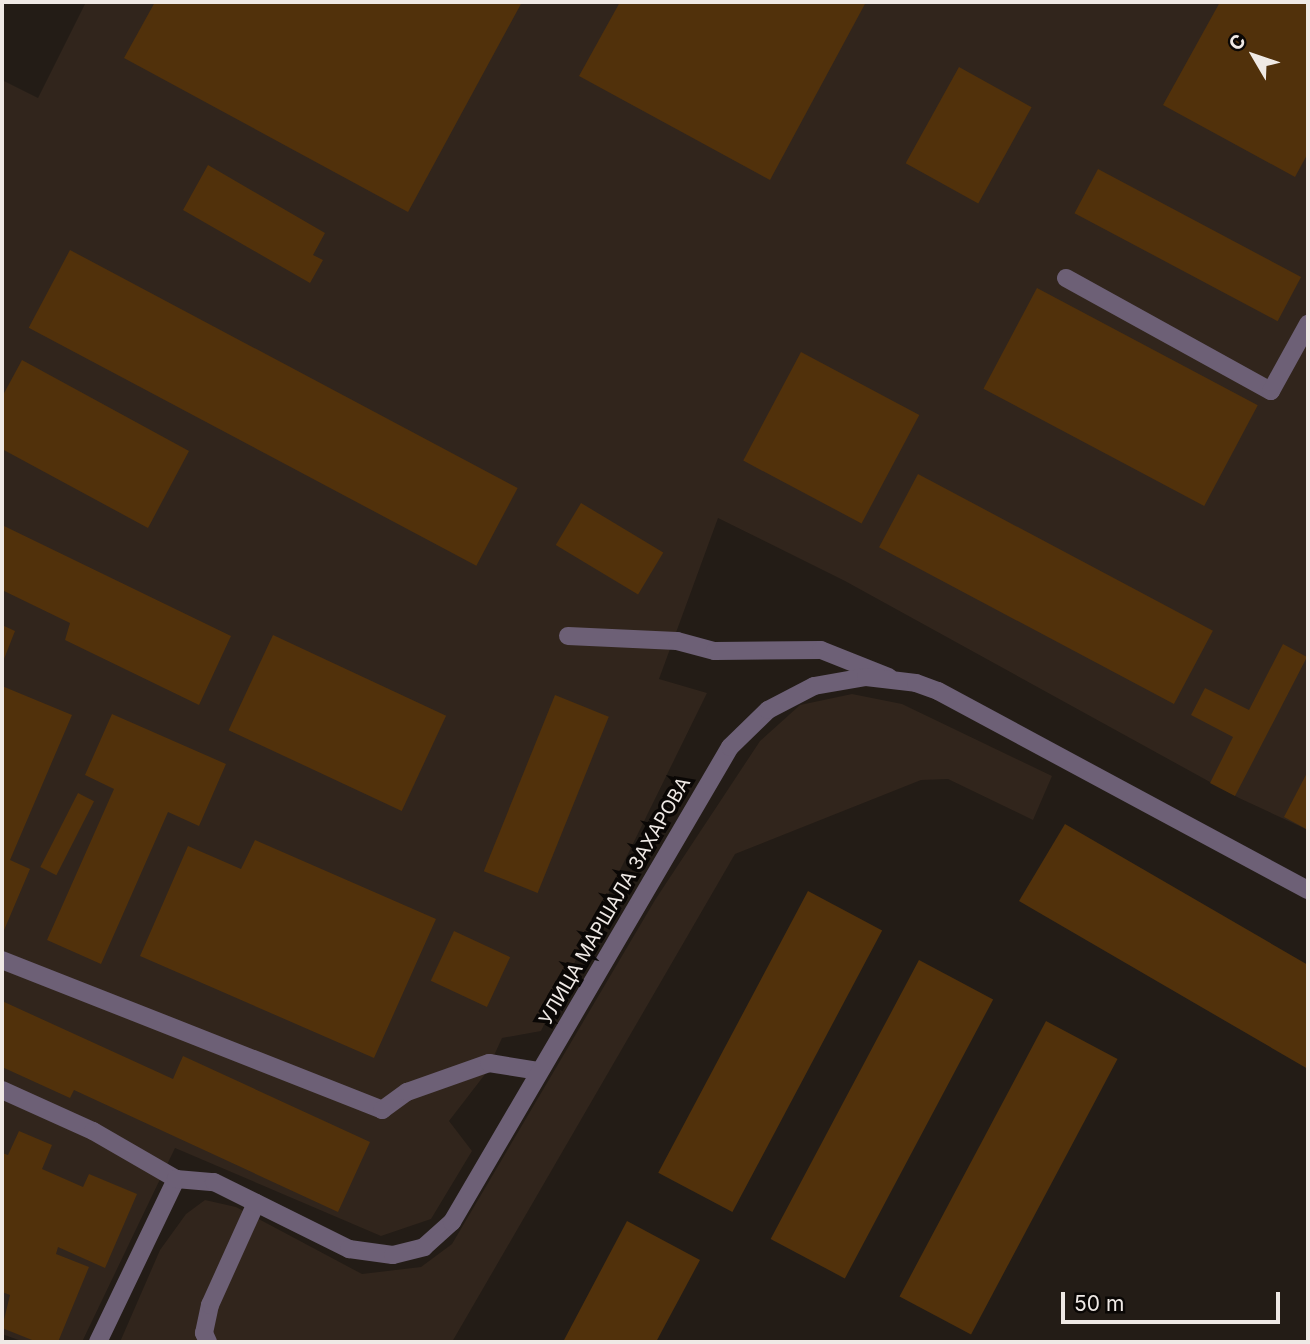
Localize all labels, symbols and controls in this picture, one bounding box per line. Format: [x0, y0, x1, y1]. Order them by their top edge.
north arrow [1219, 21, 1289, 91]
text: С [1224, 30, 1251, 55]
street label: УЛИЦА МАРШАЛА ЗАХАРОВА [535, 773, 695, 1029]
scale bar [1065, 1278, 1284, 1322]
text: 50 m [1074, 1291, 1124, 1316]

